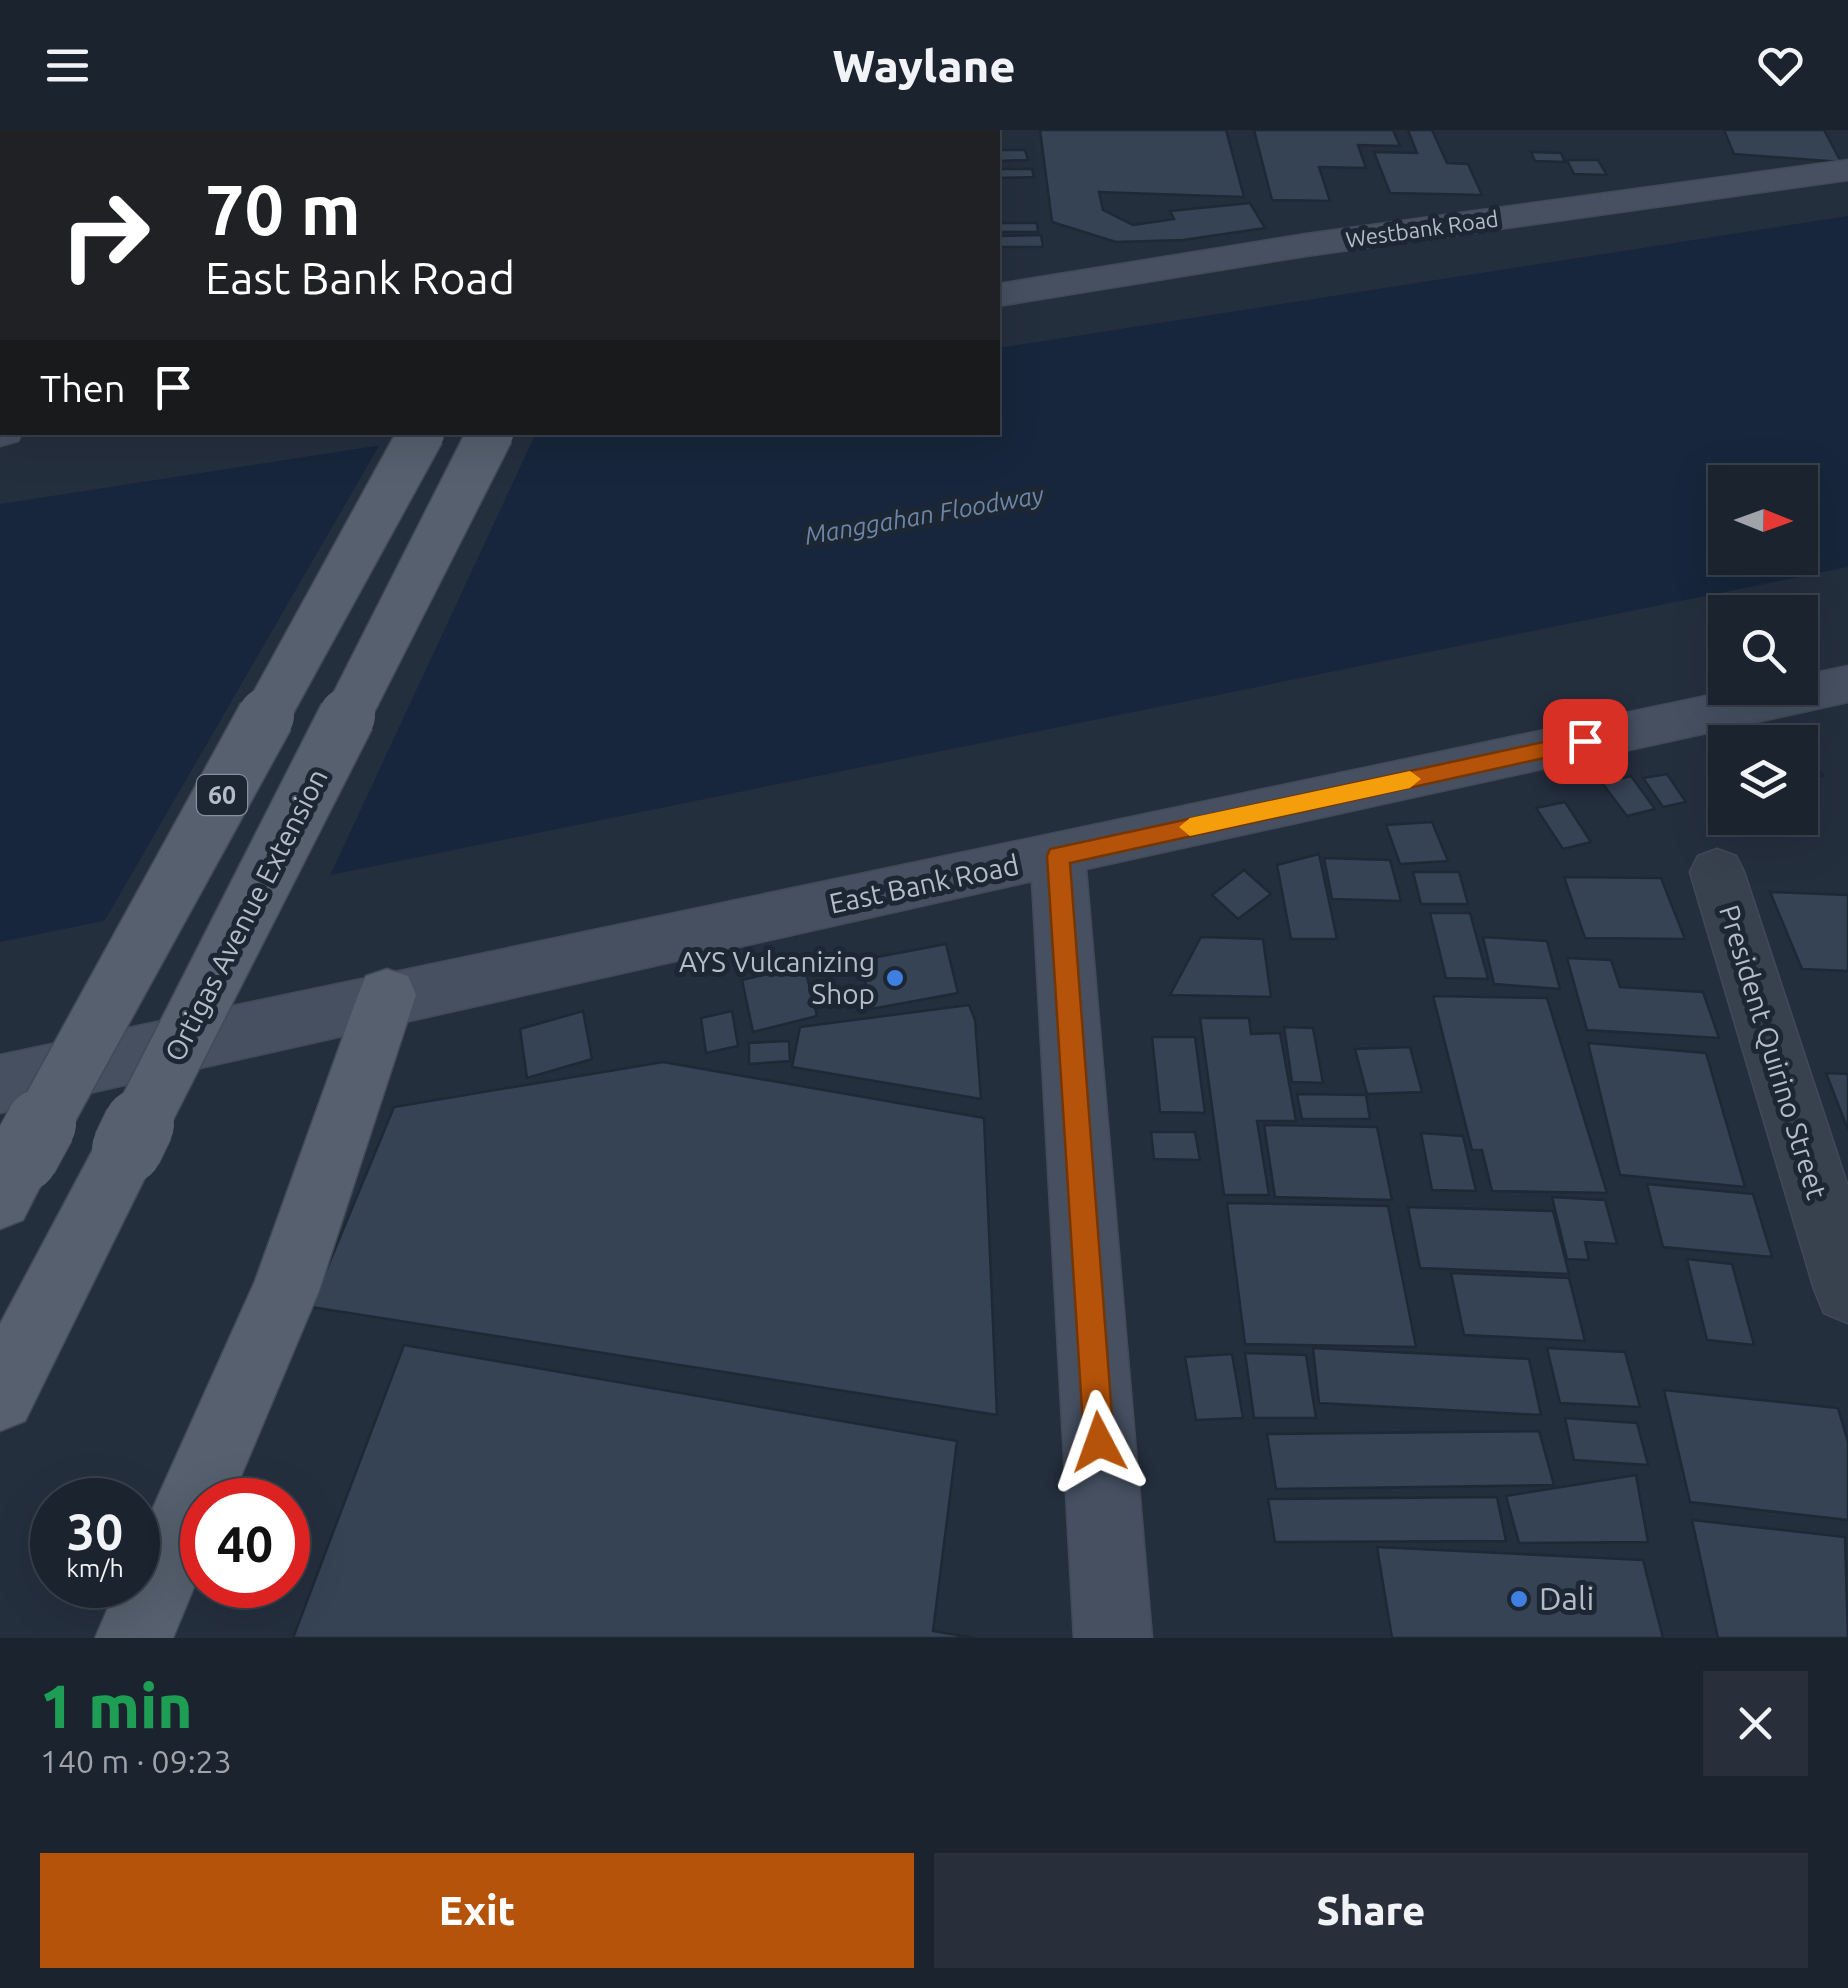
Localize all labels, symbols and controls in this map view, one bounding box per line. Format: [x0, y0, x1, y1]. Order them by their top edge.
icon: menu [40, 38, 95, 93]
icon: heart [1753, 38, 1808, 93]
text: Waylane [833, 40, 1015, 91]
icon: right [40, 170, 170, 300]
text: 70 m [205, 170, 361, 248]
street label: Westbank Road [1344, 205, 1500, 252]
text: East Bank Road [205, 252, 515, 303]
icon: arrive [146, 360, 201, 415]
text: Then [40, 367, 126, 409]
north arrow [1708, 465, 1818, 575]
map controls [1708, 465, 1818, 835]
water label: Manggahan Floodway [802, 480, 1047, 550]
button: search [1708, 595, 1818, 705]
pin [1543, 699, 1628, 784]
icon: arrive [1558, 714, 1613, 769]
button: layers [1708, 725, 1818, 835]
street label: Ortigas Avenue Extension [158, 763, 333, 1066]
road number: 60 [197, 775, 247, 815]
street label: East Bank Road [826, 848, 1021, 919]
street label: President Quirino Street [1714, 901, 1833, 1203]
place label: AYS Vulcanizing Shop [679, 946, 875, 1009]
marker: AYS Vulcanizing Shop [884, 967, 906, 989]
position arrow [1047, 1390, 1151, 1494]
speed limit sign: 40 [180, 1478, 310, 1608]
text: 30 [67, 1503, 123, 1559]
text: km/h [66, 1554, 124, 1582]
place label: Dali [1539, 1580, 1594, 1616]
marker: Dali [1508, 1588, 1530, 1610]
button: close [1703, 1671, 1808, 1776]
text: 1 min [40, 1672, 193, 1739]
text: 140 m · 09:23 [40, 1743, 232, 1779]
button: Exit [40, 1853, 914, 1968]
button: Share [934, 1853, 1808, 1968]

